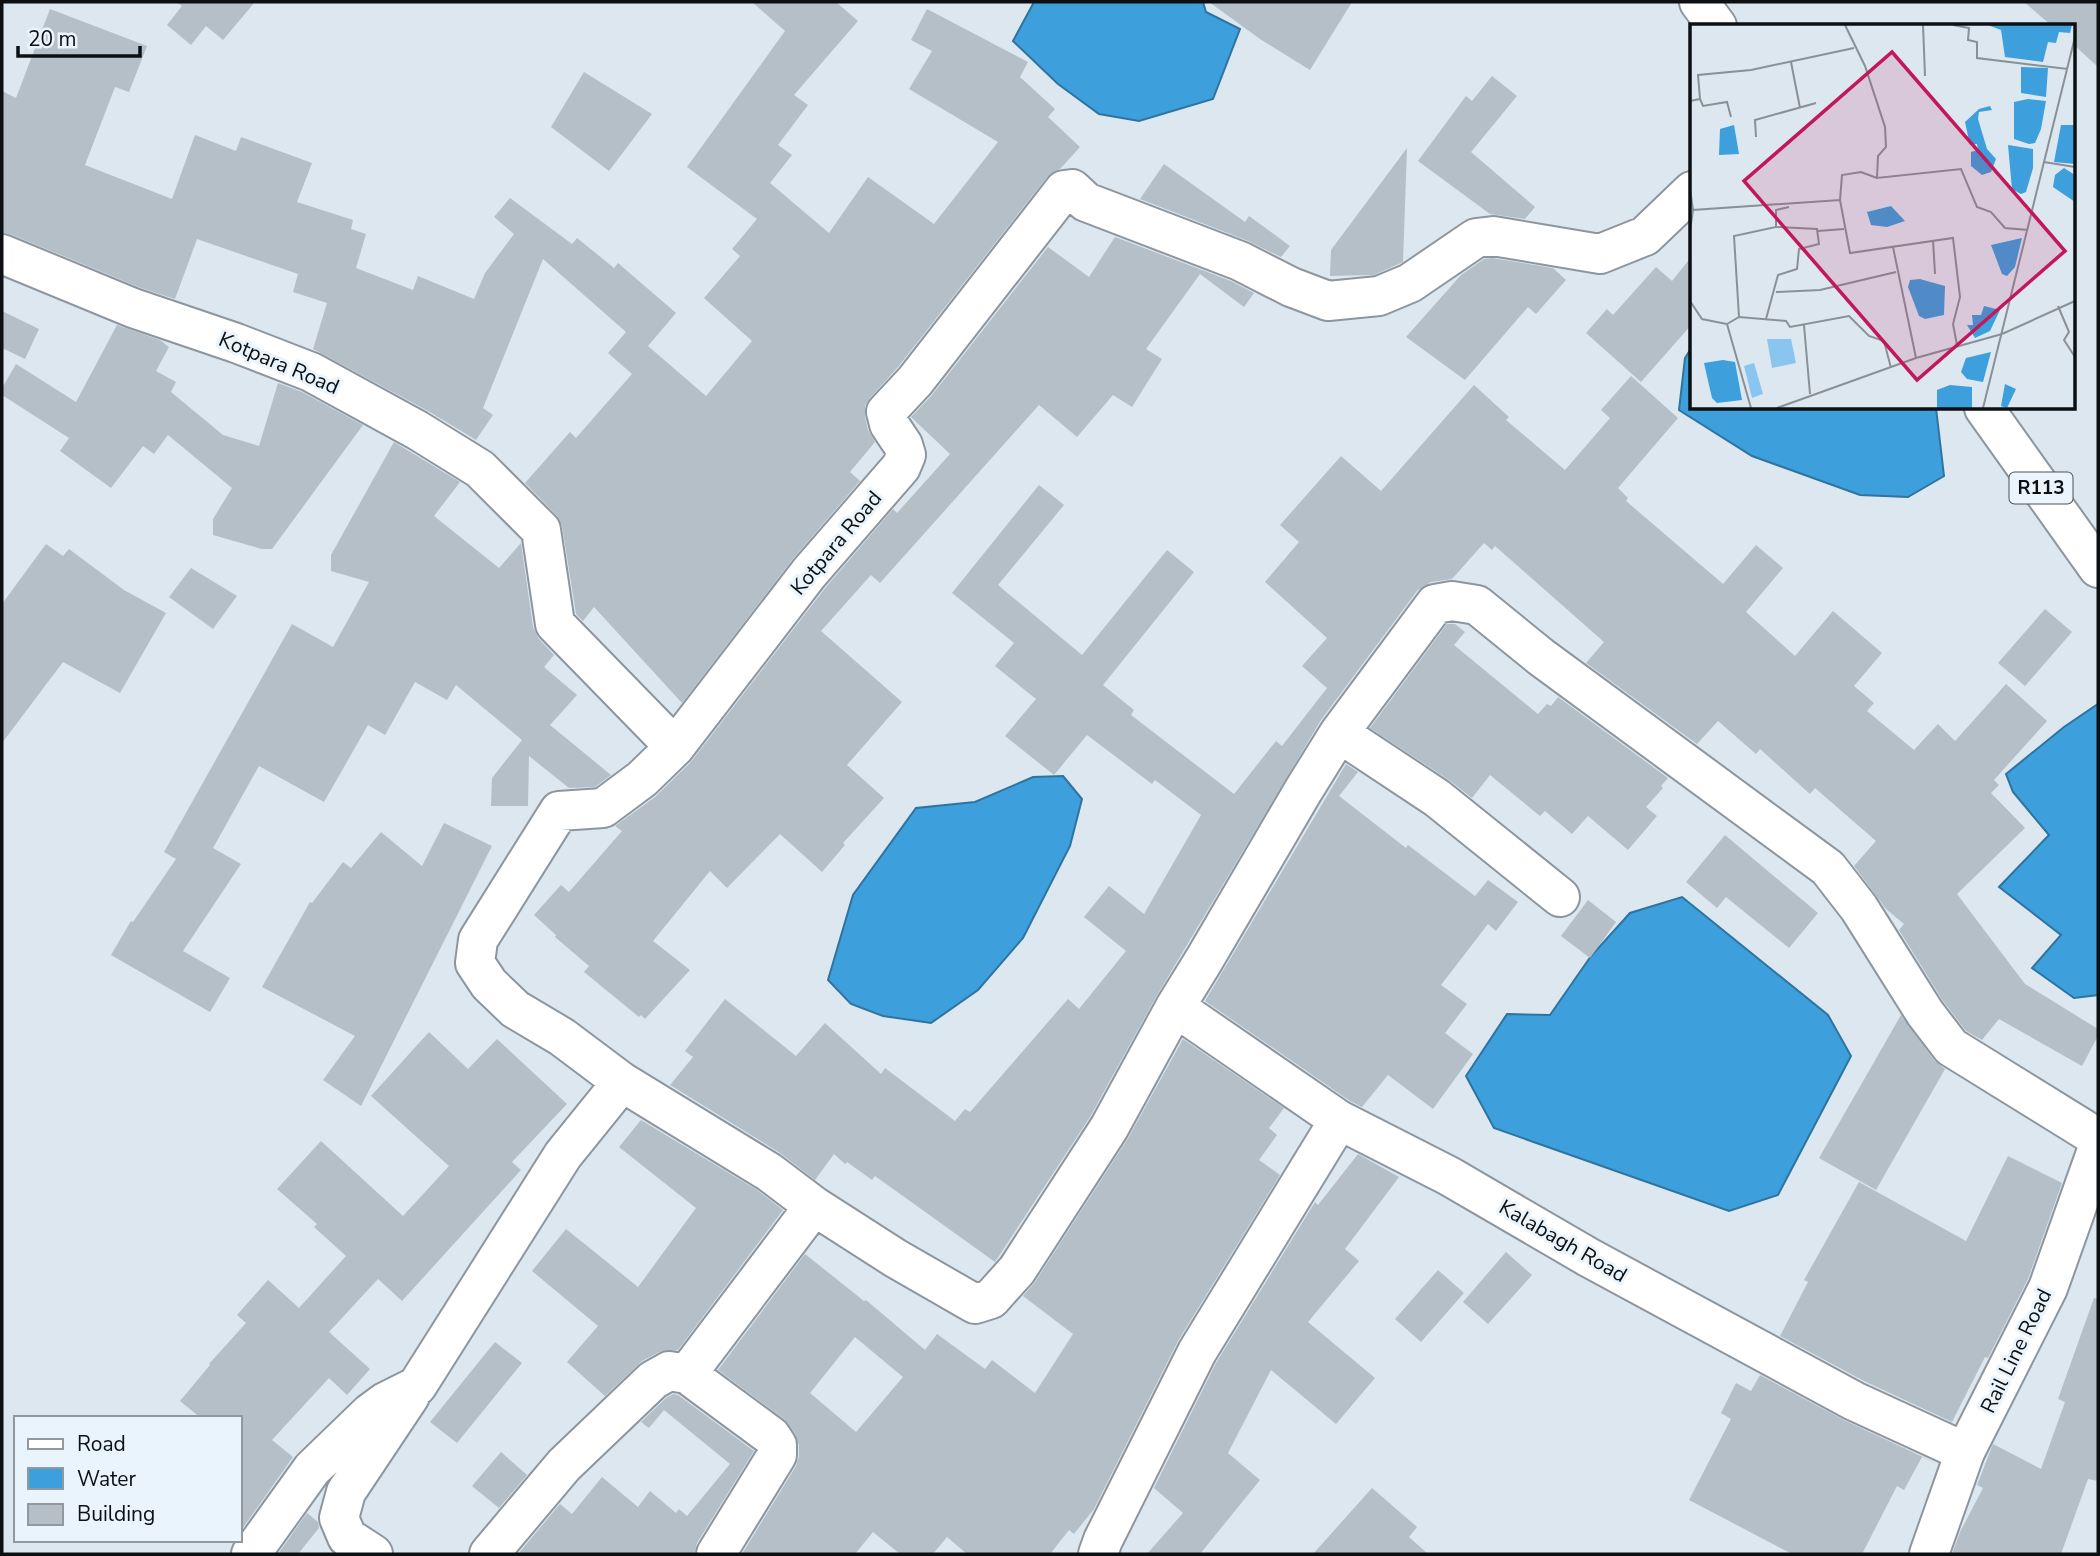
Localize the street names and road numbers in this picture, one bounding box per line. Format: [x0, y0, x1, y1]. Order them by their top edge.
street label: Kotpara Road [215, 325, 343, 401]
road number: R113 [2010, 472, 2072, 503]
street label: Kotpara Road [784, 485, 888, 601]
street label: Kalabagh Road [1494, 1193, 1632, 1289]
street label: Rail Line Road [1974, 1284, 2058, 1418]

